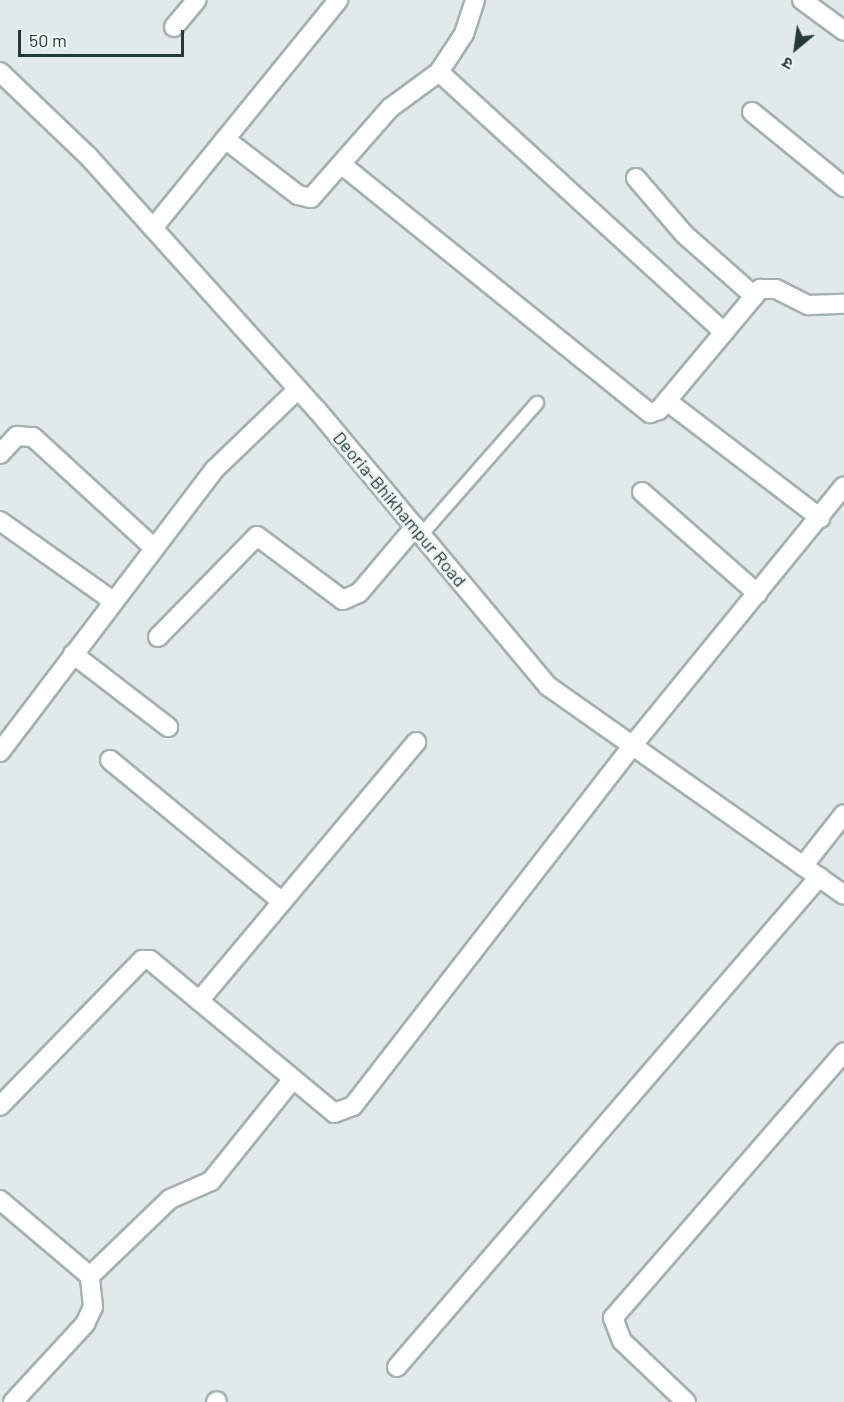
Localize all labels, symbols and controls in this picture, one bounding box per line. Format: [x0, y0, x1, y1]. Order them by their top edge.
scale bar [21, 18, 188, 56]
north arrow [766, 18, 826, 78]
text: 50 m [29, 29, 67, 51]
text: उ [778, 54, 796, 75]
street label: Deoria-Bhikhampur Road [329, 427, 471, 591]

